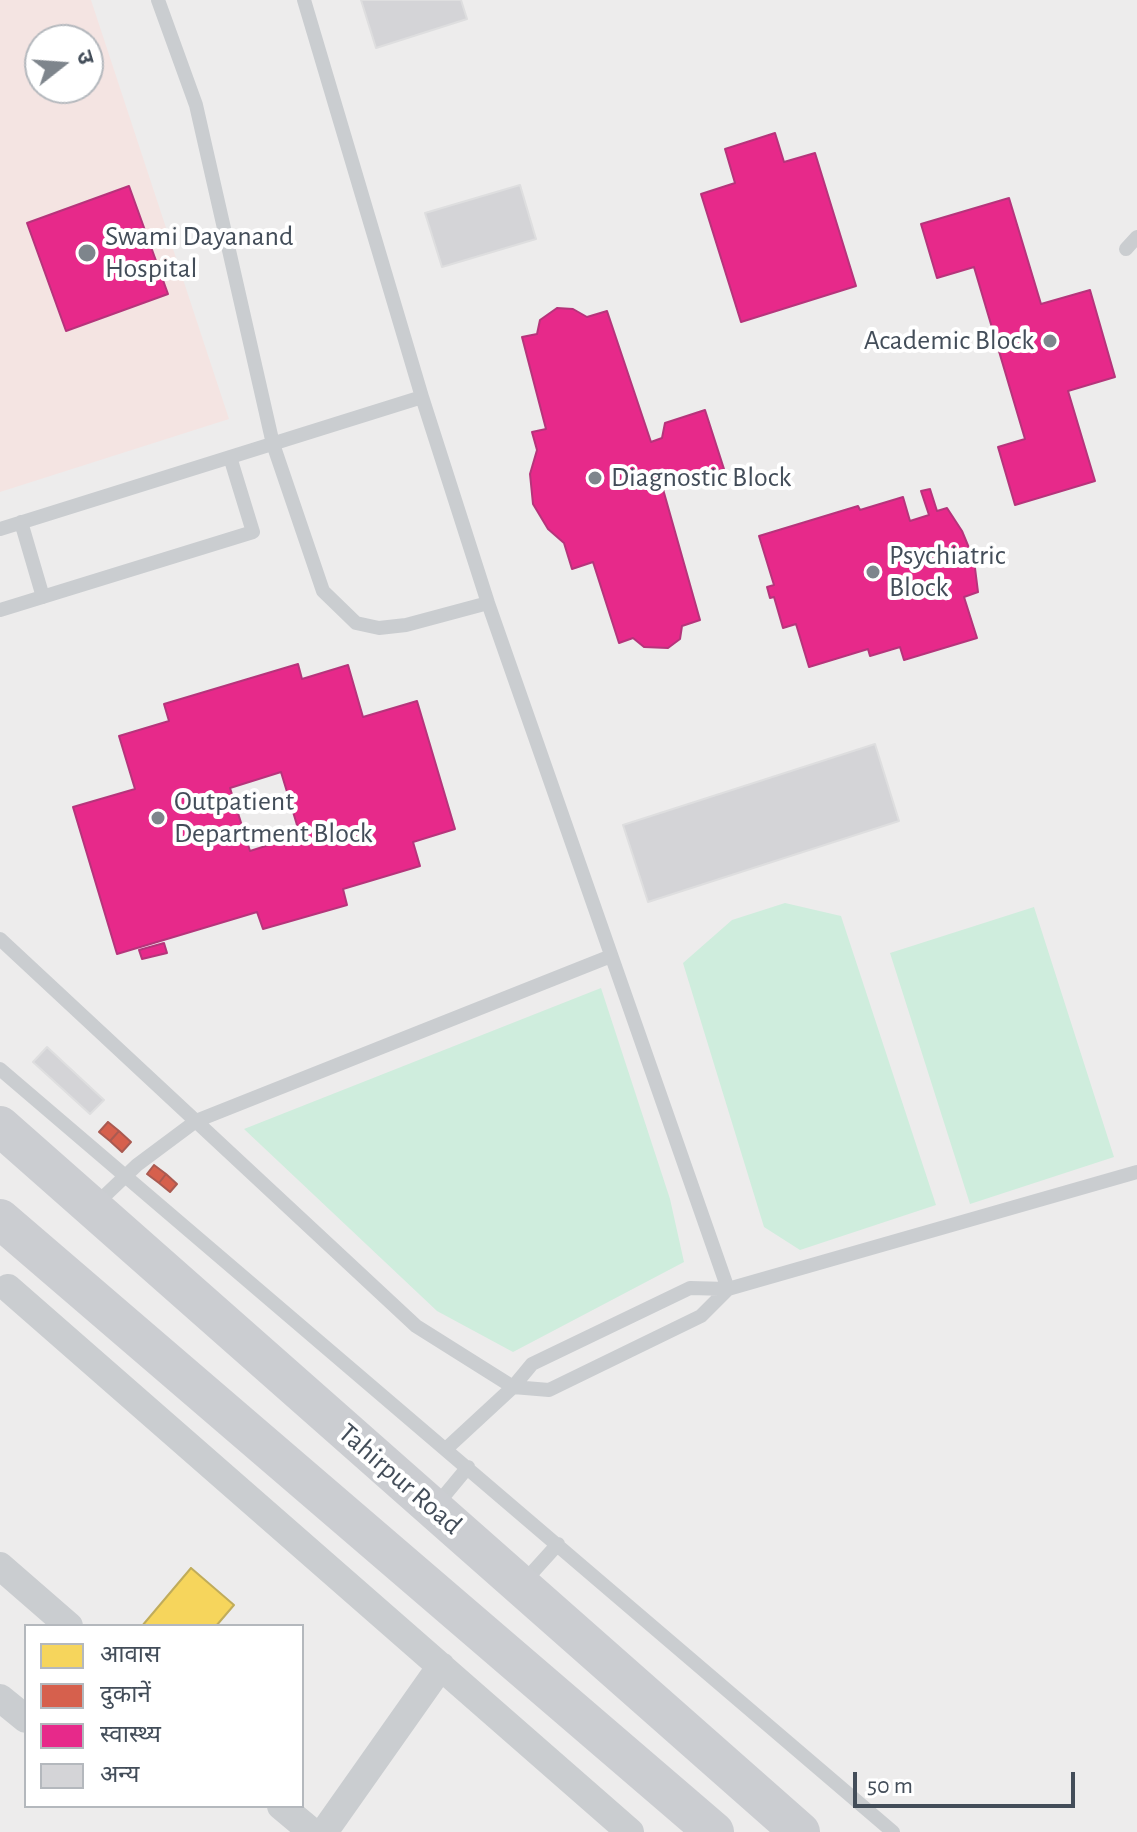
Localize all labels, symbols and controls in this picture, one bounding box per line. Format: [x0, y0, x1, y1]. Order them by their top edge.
north arrow [24, 24, 104, 104]
text: उ [73, 48, 97, 67]
place label: Swami Dayanand Hospital [105, 220, 293, 286]
marker: Swami Dayanand Hospital [76, 242, 98, 264]
place label: Academic Block [864, 324, 1034, 358]
marker: Academic Block [1041, 332, 1059, 350]
place label: Diagnostic Block [611, 461, 791, 495]
marker: Diagnostic Block [586, 469, 604, 487]
place label: Psychiatric Block [889, 539, 1006, 605]
marker: Psychiatric Block [864, 563, 882, 581]
place label: Outpatient Department Block [174, 785, 372, 851]
marker: Outpatient Department Block [149, 809, 167, 827]
street label: Tahirpur Road [331, 1416, 469, 1542]
legend [24, 1624, 304, 1808]
text: आवास [100, 1643, 160, 1667]
text: दुकानें [100, 1683, 151, 1707]
text: स्वास्थ्य [100, 1723, 161, 1747]
scale bar [857, 1756, 1079, 1806]
text: अन्य [100, 1763, 139, 1787]
text: 50 m [867, 1774, 913, 1798]

